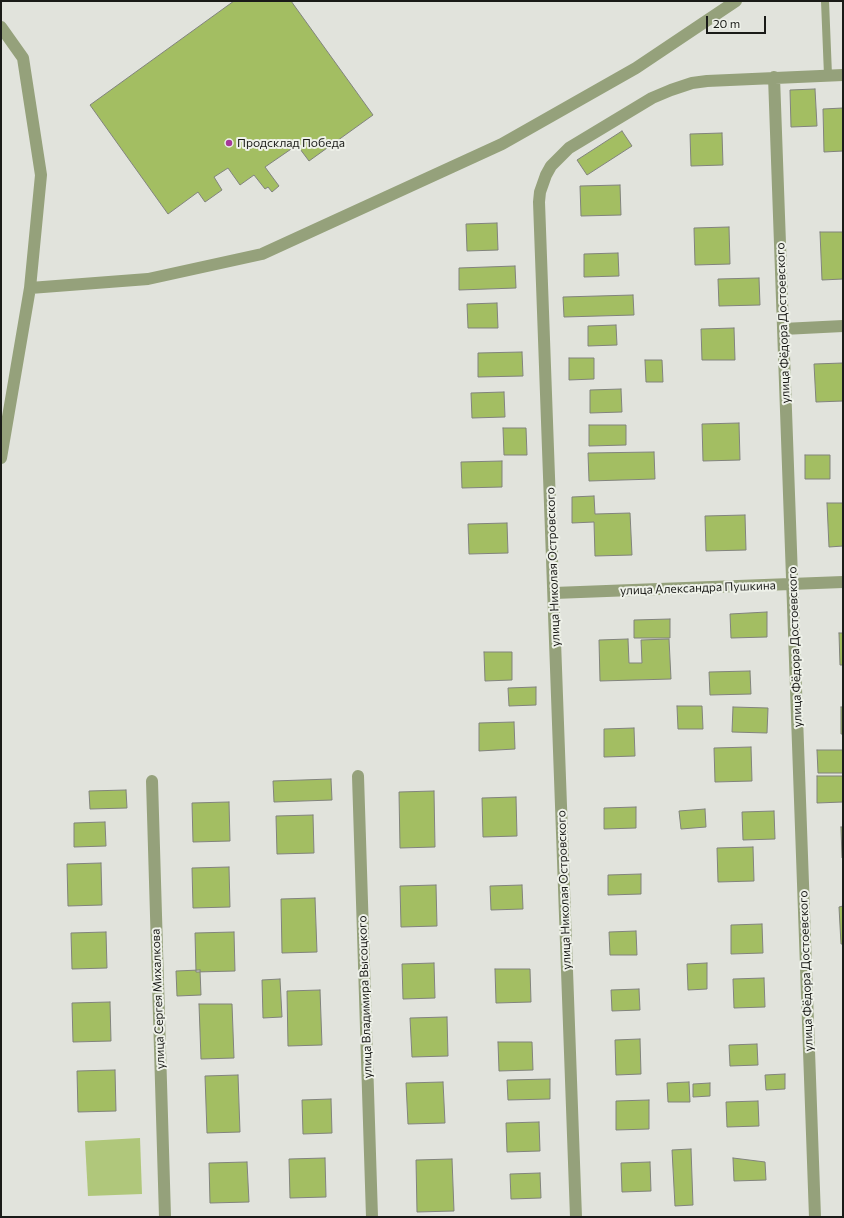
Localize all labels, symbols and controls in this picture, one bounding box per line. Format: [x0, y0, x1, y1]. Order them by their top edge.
scale bar [708, 8, 768, 34]
text: 20 m [713, 16, 740, 30]
place label: Продсклад Победа [237, 136, 345, 150]
marker: Продсклад Победа [224, 138, 234, 148]
street label: улица Фёдора Достоевского [773, 242, 793, 404]
street label: улица Николая Островского [543, 487, 563, 647]
street label: улица Фёдора Достоевского [785, 566, 805, 728]
street label: улица Александра Пушкина [620, 578, 776, 598]
street label: улица Николая Островского [554, 810, 574, 970]
street label: улица Фёдора Достоевского [796, 890, 816, 1052]
street label: улица Владимира Высоцкого [355, 915, 375, 1079]
street label: улица Сергея Михалкова [148, 928, 168, 1070]

